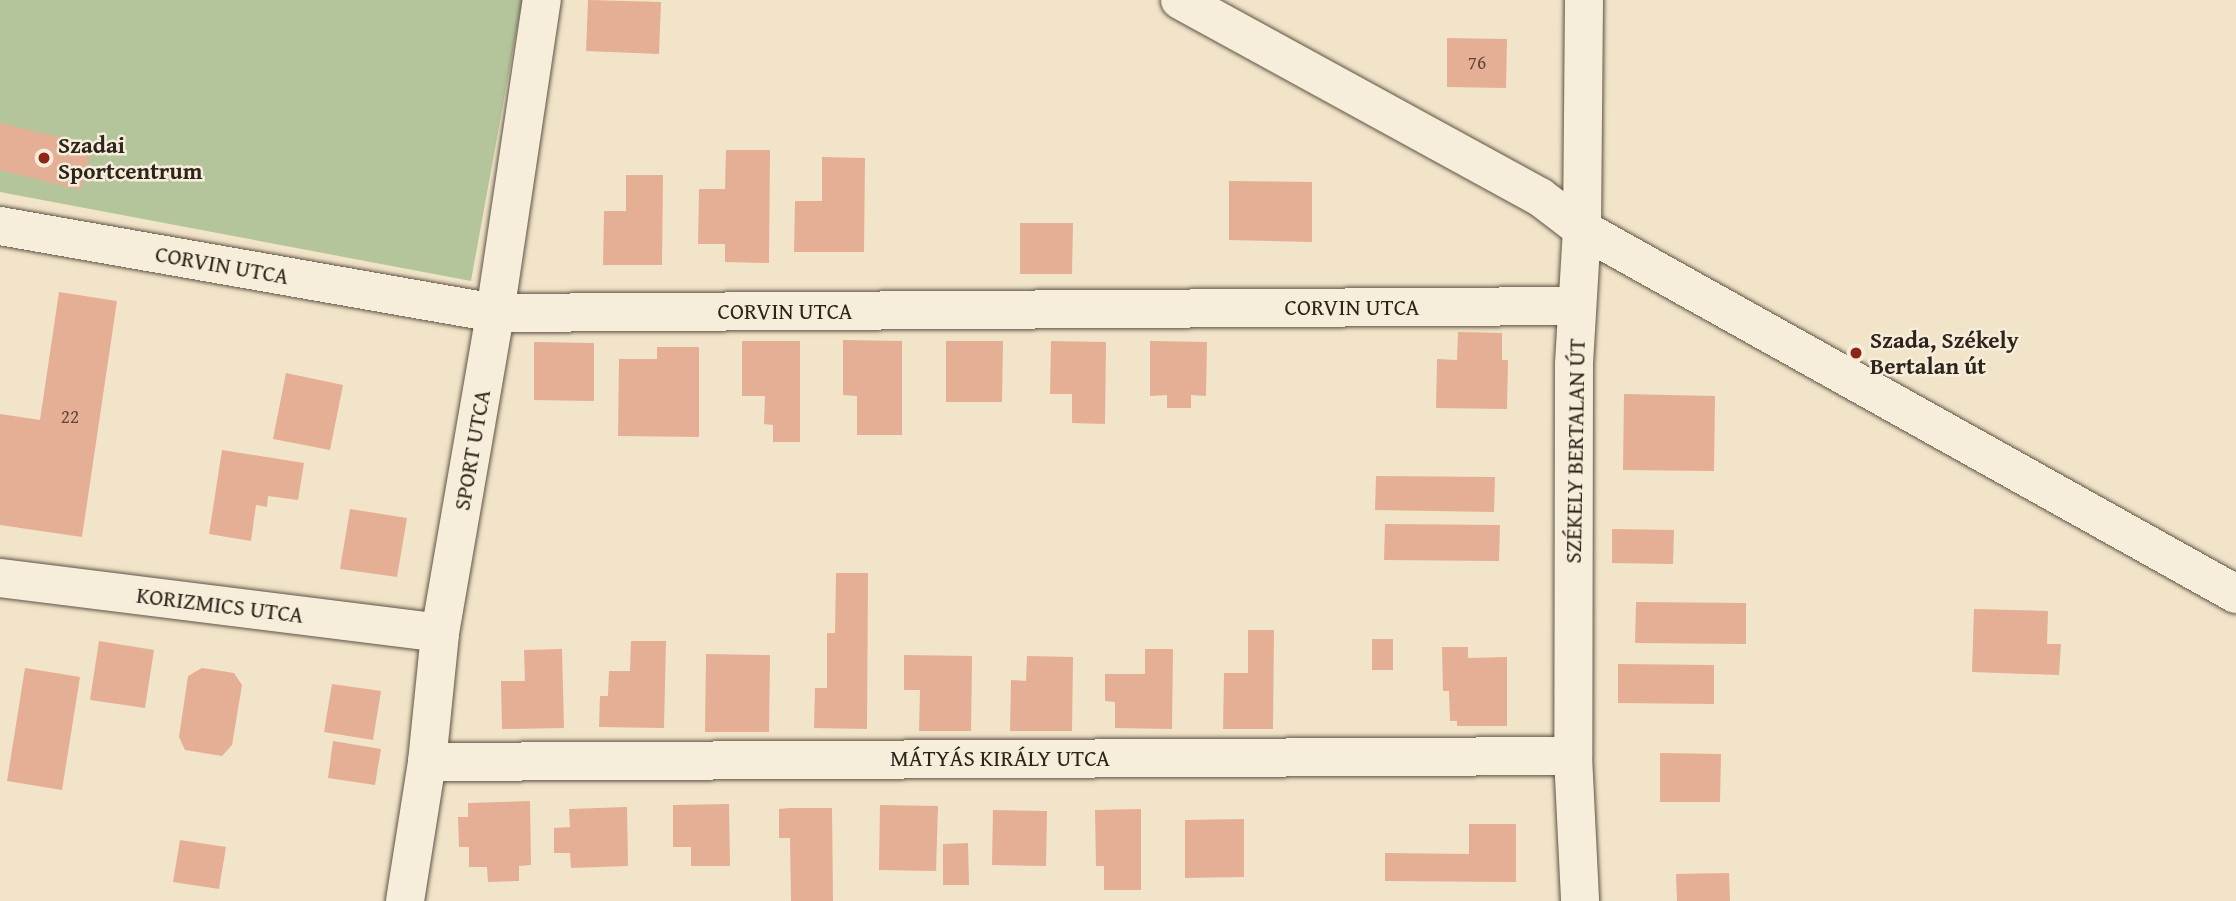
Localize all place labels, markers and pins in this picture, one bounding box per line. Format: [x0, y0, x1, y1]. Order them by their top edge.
place label: Szadai Sportcentrum [58, 131, 202, 185]
marker: Szadai Sportcentrum [36, 150, 52, 166]
place label: Szada, Székely Bertalan út [1870, 326, 2019, 380]
marker: Szada, Székely Bertalan út [1848, 345, 1864, 361]

